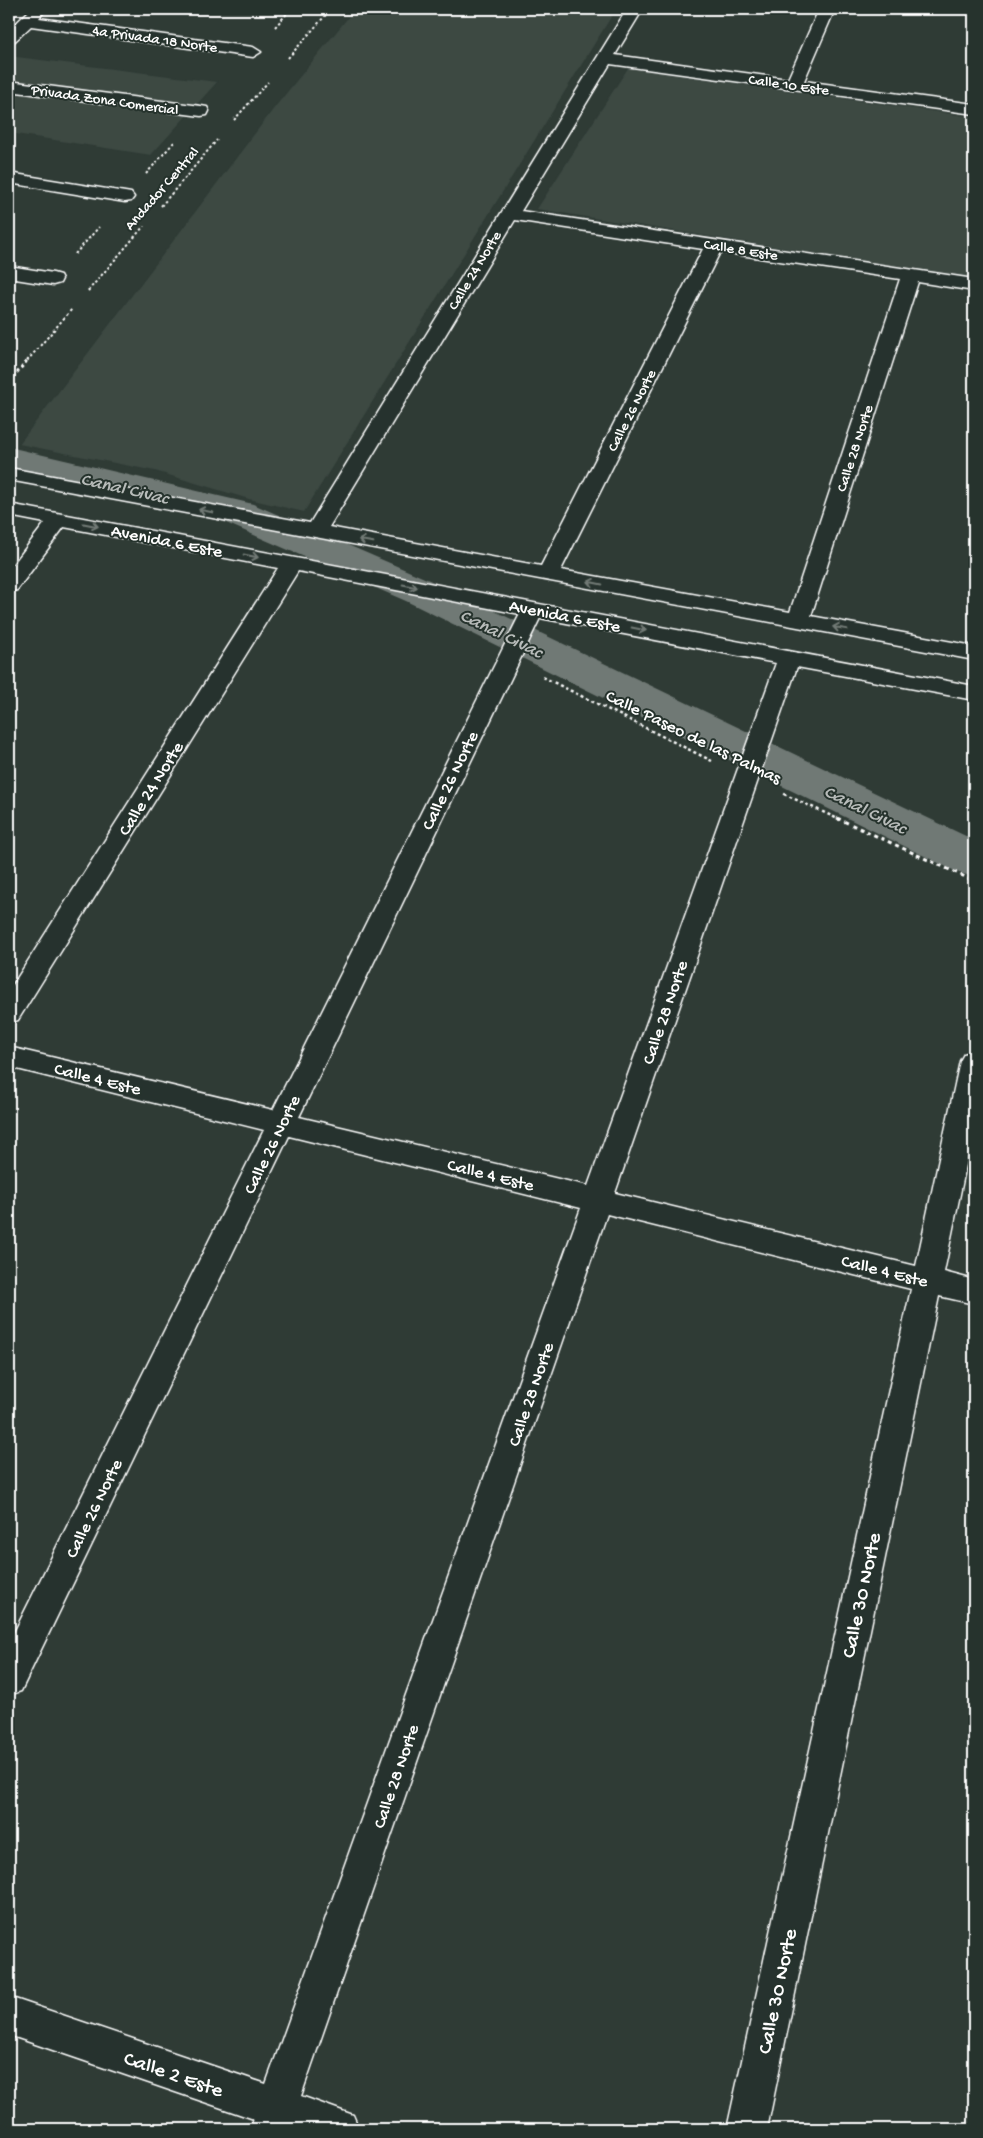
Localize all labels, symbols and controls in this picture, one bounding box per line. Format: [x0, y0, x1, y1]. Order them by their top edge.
street label: 4a Privada 18 Norte [91, 22, 219, 58]
street label: Calle 10 Este [747, 71, 830, 101]
street label: Privada Zona Comercial [29, 82, 180, 120]
street label: Andador Central [121, 144, 204, 235]
street label: Calle 24 Norte [445, 228, 507, 314]
street label: Calle 8 Este [702, 236, 779, 266]
street label: Calle 26 Norte [604, 367, 661, 455]
street label: Calle 28 Norte [833, 403, 878, 494]
water label: Canal Civac [78, 469, 173, 512]
one-way arrow [199, 505, 215, 515]
one-way arrow [83, 521, 99, 531]
street label: Avenida 6 Este [109, 521, 225, 564]
one-way arrow [358, 535, 374, 545]
one-way arrow [242, 551, 258, 561]
one-way arrow [587, 577, 603, 587]
one-way arrow [402, 582, 418, 591]
street label: Avenida 6 Este [507, 596, 623, 639]
water label: Canal Civac [455, 605, 548, 666]
one-way arrow [833, 623, 849, 633]
one-way arrow [630, 625, 646, 635]
street label: Calle Paseo de las Palmas [602, 687, 785, 791]
street label: Calle 26 Norte [418, 728, 485, 834]
street label: Calle 24 Norte [115, 738, 190, 840]
water label: Canal Civac [819, 781, 912, 842]
street label: Calle 28 Norte [639, 958, 694, 1067]
street label: Calle 4 Este [52, 1060, 144, 1101]
street label: Calle 26 Norte [240, 1092, 307, 1198]
street label: Calle 4 Este [445, 1156, 537, 1197]
street label: Calle 4 Este [839, 1252, 931, 1293]
street label: Calle 28 Norte [505, 1340, 560, 1449]
street label: Calle 26 Norte [62, 1456, 129, 1562]
street label: Calle 30 Norte [838, 1530, 889, 1661]
street label: Calle 28 Norte [370, 1722, 425, 1831]
street label: Calle 30 Norte [754, 1926, 805, 2057]
street label: Calle 2 Este [120, 2048, 227, 2105]

